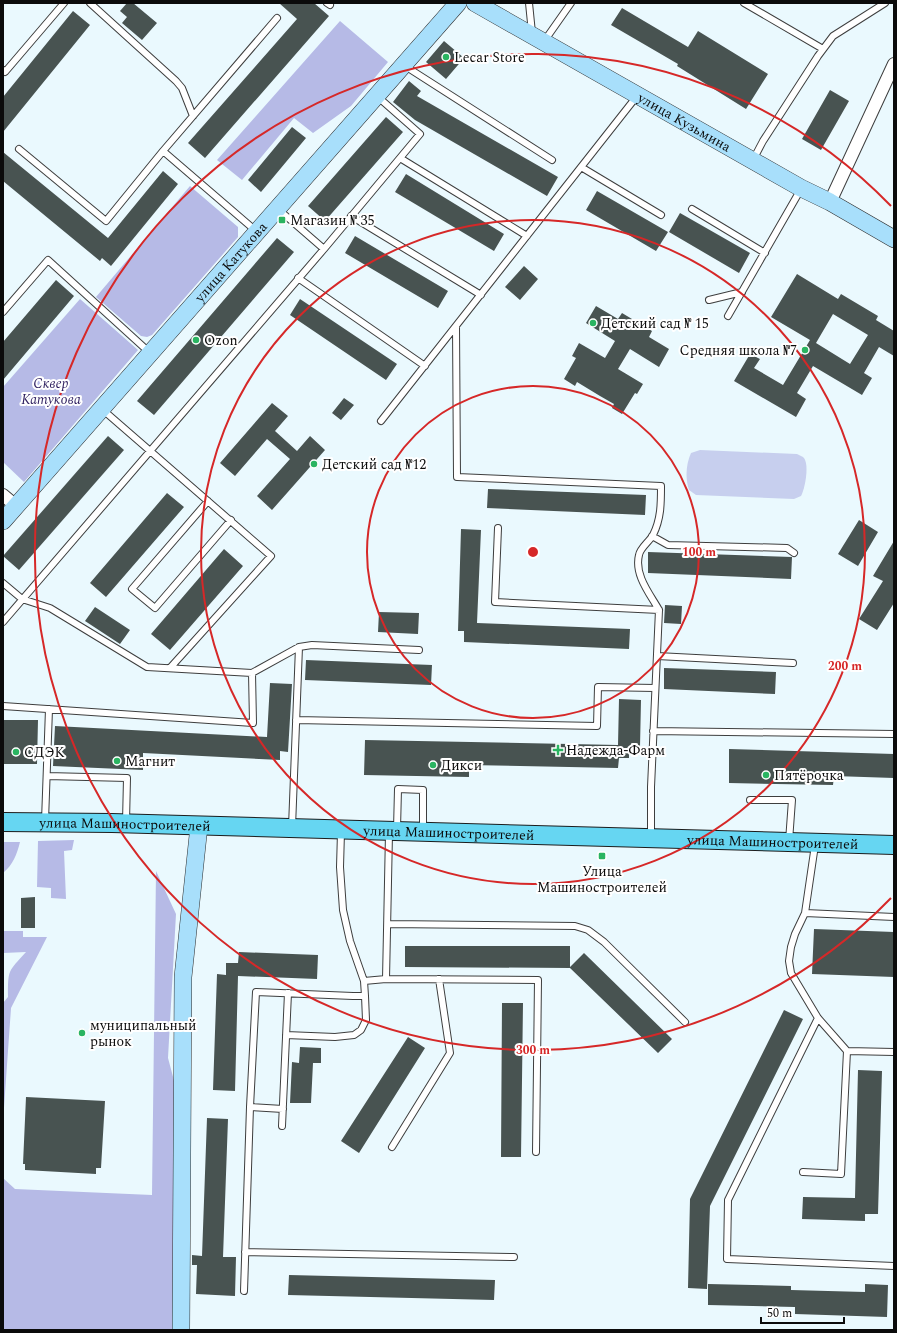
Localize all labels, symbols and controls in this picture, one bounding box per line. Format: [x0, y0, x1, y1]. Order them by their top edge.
place label: Lecar Store [454, 47, 525, 68]
marker: Lecar Store [441, 52, 451, 62]
street label: улица Кузьмина [633, 87, 735, 157]
place label: Магазин № 35 [290, 210, 374, 231]
marker: Магазин № 35 [277, 215, 287, 225]
street label: улица Катукова [189, 217, 272, 307]
place label: Детский сад № 15 [601, 313, 709, 334]
marker: Детский сад № 15 [588, 318, 598, 328]
place label: Ozon [204, 330, 238, 351]
marker: Ozon [191, 335, 201, 345]
place label: Средняя школа №7 [680, 340, 797, 361]
marker: Средняя школа №7 [800, 345, 810, 355]
park label: Сквер Катукова [21, 373, 81, 410]
place label: Детский сад №12 [322, 454, 426, 475]
marker: Детский сад №12 [309, 459, 319, 469]
text: 100 m [682, 543, 716, 562]
centre of rings [526, 545, 540, 559]
text: 200 m [828, 657, 862, 676]
place label: Надежда-Фарм [566, 740, 665, 761]
place label: СДЭК [24, 742, 65, 763]
marker: Надежда-Фарм [553, 745, 563, 755]
marker: СДЭК [11, 747, 21, 757]
place label: Магнит [125, 751, 175, 772]
place label: Дикси [441, 755, 482, 776]
marker: Магнит [112, 756, 122, 766]
marker: Дикси [428, 760, 438, 770]
place label: Пятёрочка [774, 765, 844, 786]
marker: Пятёрочка [761, 770, 771, 780]
street label: улица Машиностроителей [38, 812, 211, 836]
street label: улица Машиностроителей [362, 820, 535, 845]
street label: улица Машиностроителей [686, 829, 859, 854]
marker: Улица Машиностроителей [597, 851, 607, 861]
place label: Улица Машиностроителей [537, 861, 667, 898]
place label: муниципальный рынок [90, 1015, 197, 1052]
marker: муниципальный рынок [77, 1028, 87, 1038]
text: 300 m [516, 1041, 550, 1060]
scale bar [761, 1299, 844, 1325]
text: 50 m [767, 1304, 792, 1323]

